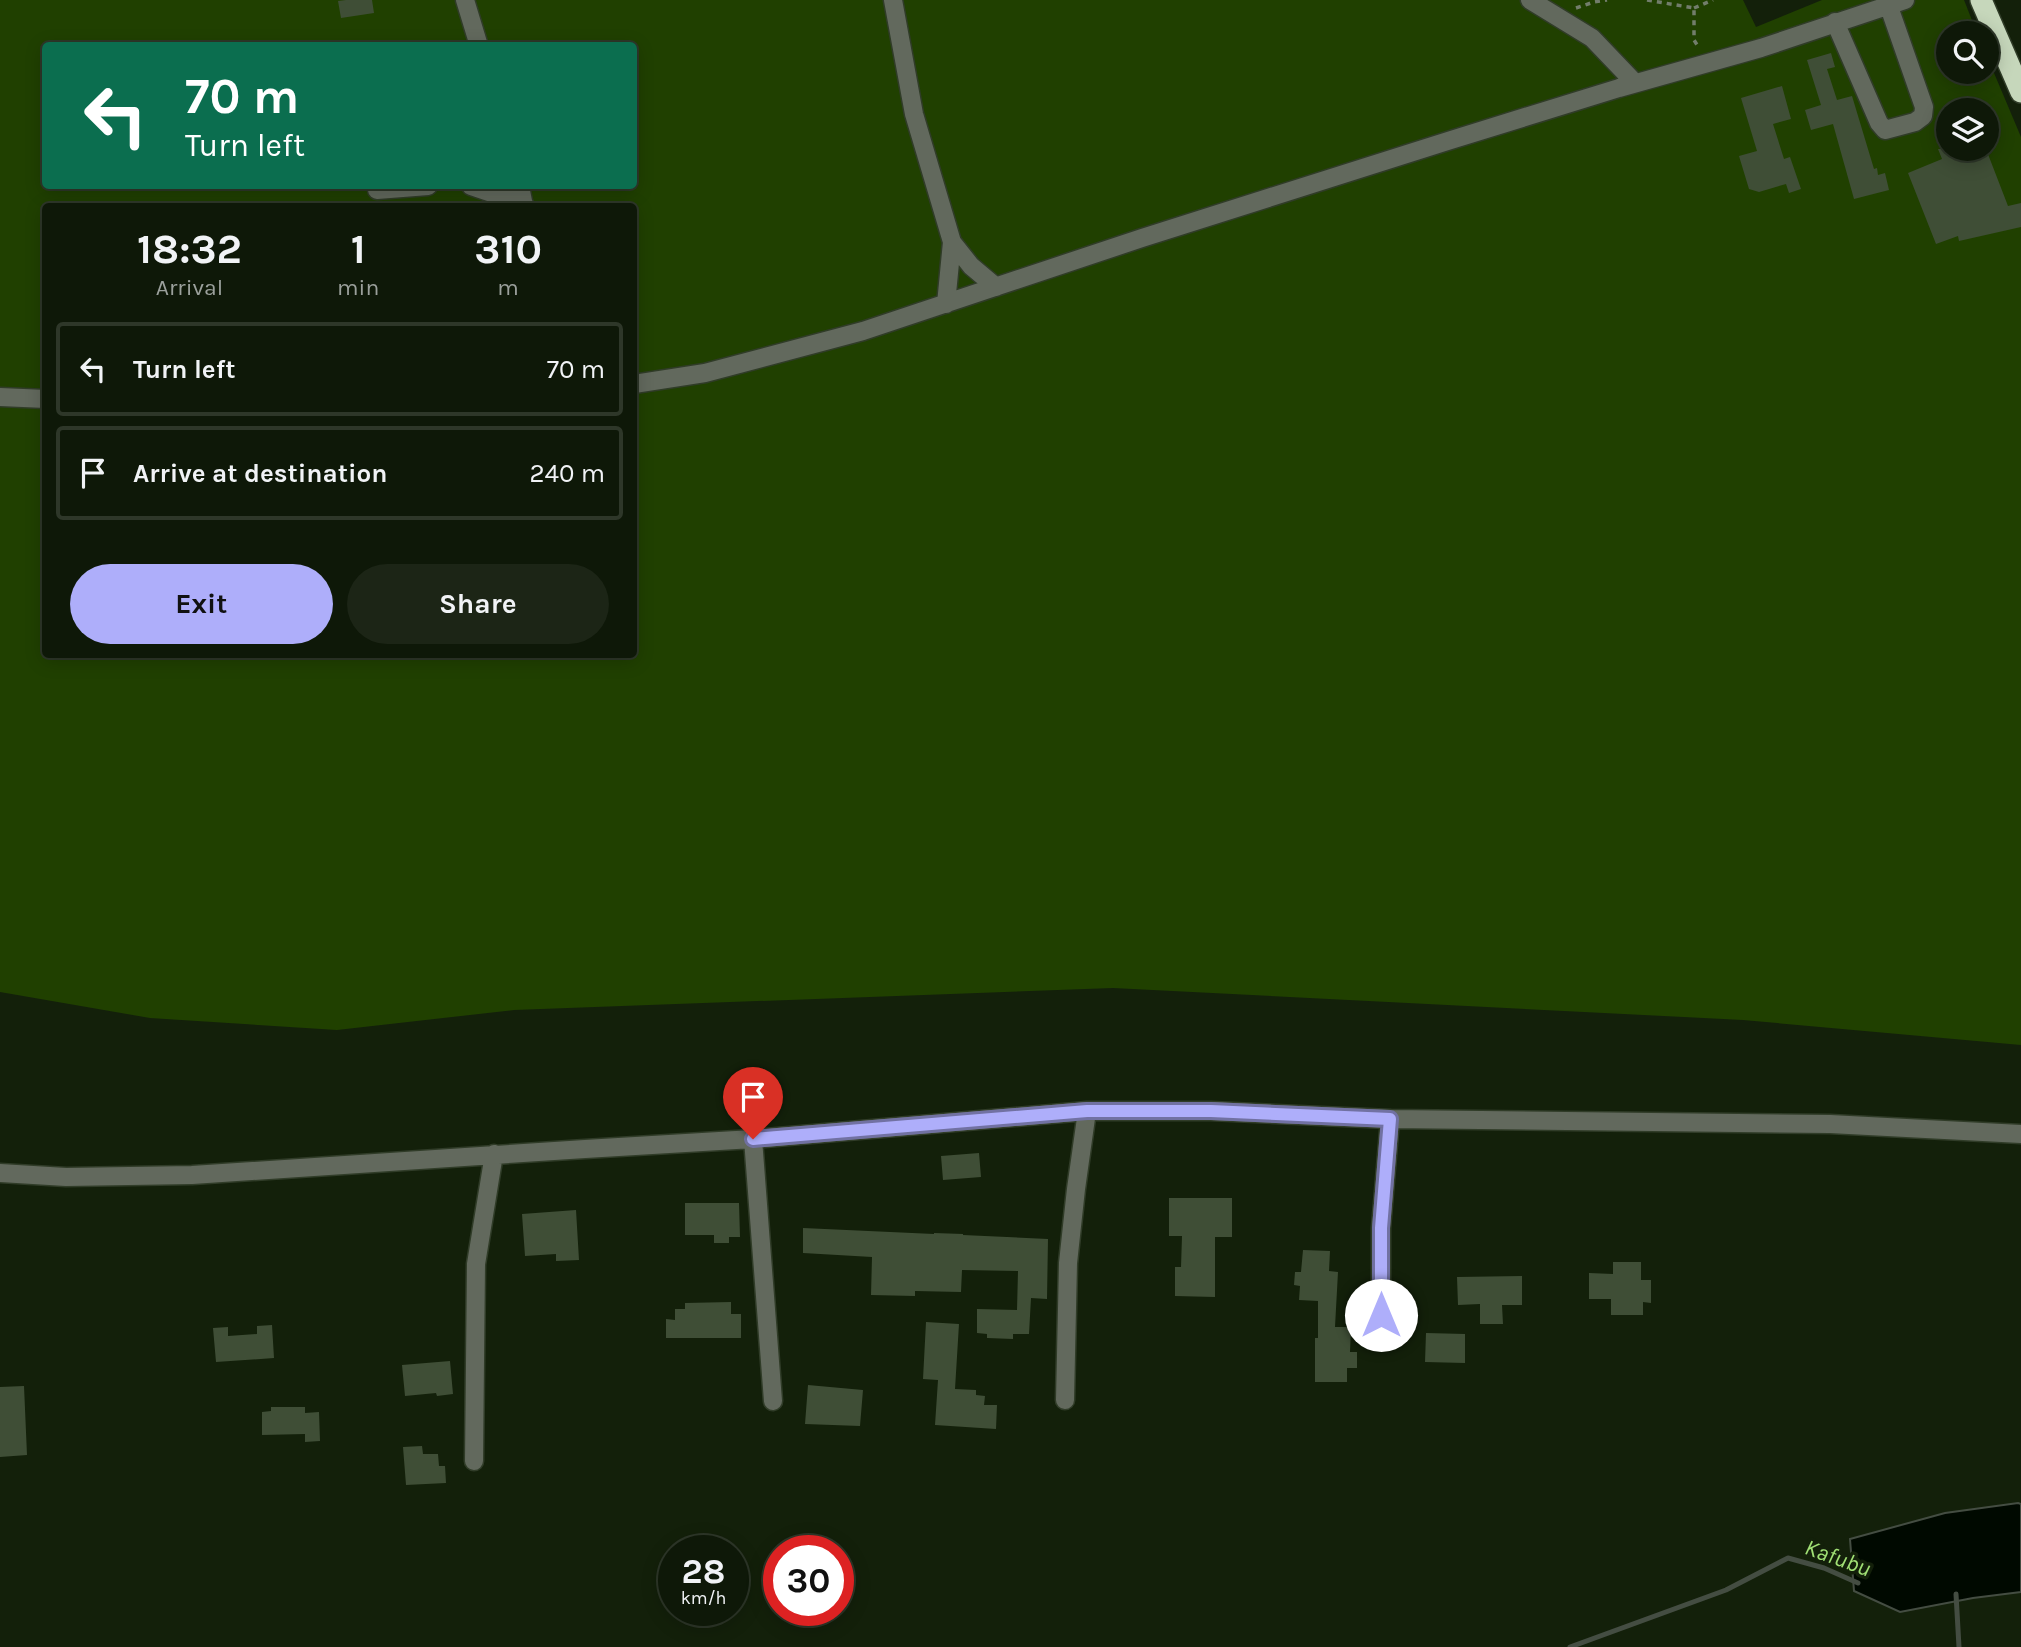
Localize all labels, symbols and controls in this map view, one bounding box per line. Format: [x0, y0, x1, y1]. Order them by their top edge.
map controls [1936, 21, 1999, 161]
button: search [1936, 21, 1999, 84]
text: 70 m [185, 68, 299, 125]
icon: left [70, 70, 161, 161]
button: layers [1936, 98, 1999, 161]
text: Turn left [185, 127, 305, 164]
text: 18:32 [137, 224, 242, 274]
text: 1 [351, 224, 366, 274]
text: 310 [474, 224, 542, 274]
text: Arrival [156, 274, 223, 301]
text: min [337, 274, 379, 301]
text: m [497, 274, 519, 301]
icon: left [74, 350, 112, 388]
text: Turn left [133, 354, 235, 385]
text: 70 m [547, 354, 605, 385]
icon: arrive [74, 454, 112, 492]
text: Arrive at destination [133, 458, 387, 489]
text: 240 m [529, 458, 605, 489]
button: Exit [70, 564, 333, 644]
button: Share [347, 564, 609, 644]
pin [723, 1067, 783, 1139]
icon: arrive [734, 1078, 772, 1116]
position arrow [1344, 1278, 1418, 1352]
water label: Kafubu [1801, 1534, 1875, 1582]
speed limit sign: 30 [763, 1535, 854, 1626]
text: 28 [682, 1551, 725, 1592]
text: km/h [681, 1587, 726, 1609]

